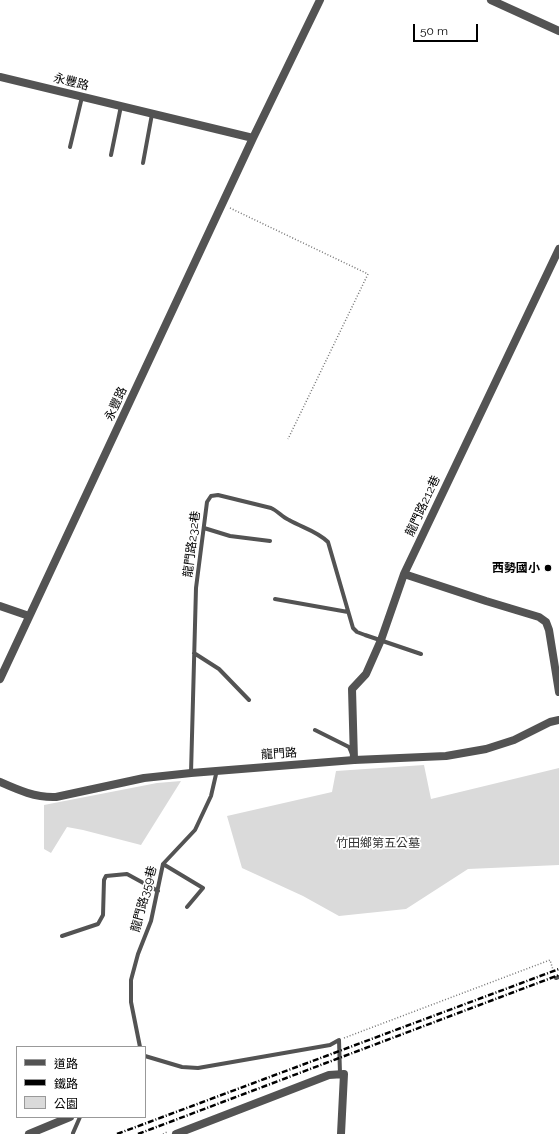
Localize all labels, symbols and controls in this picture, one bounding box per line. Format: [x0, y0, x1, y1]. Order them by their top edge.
scale bar [415, 16, 480, 42]
text: 50 m [420, 24, 448, 38]
street label: 永豐路 [52, 71, 90, 93]
street label: 永豐路 [102, 385, 130, 423]
street label: 龍門路212巷 [403, 473, 443, 539]
street label: 龍門路232巷 [181, 510, 203, 578]
place label: 西勢國小 [492, 561, 540, 575]
marker: 西勢國小 [543, 563, 553, 573]
street label: 龍門路 [261, 746, 297, 762]
park label: 竹田鄉第五公墓 [336, 836, 420, 850]
street label: 龍門路359巷 [128, 864, 160, 934]
legend [16, 1046, 146, 1118]
text: 道路 [54, 1057, 78, 1071]
text: 鐵路 [54, 1077, 78, 1091]
text: 公園 [54, 1097, 78, 1111]

